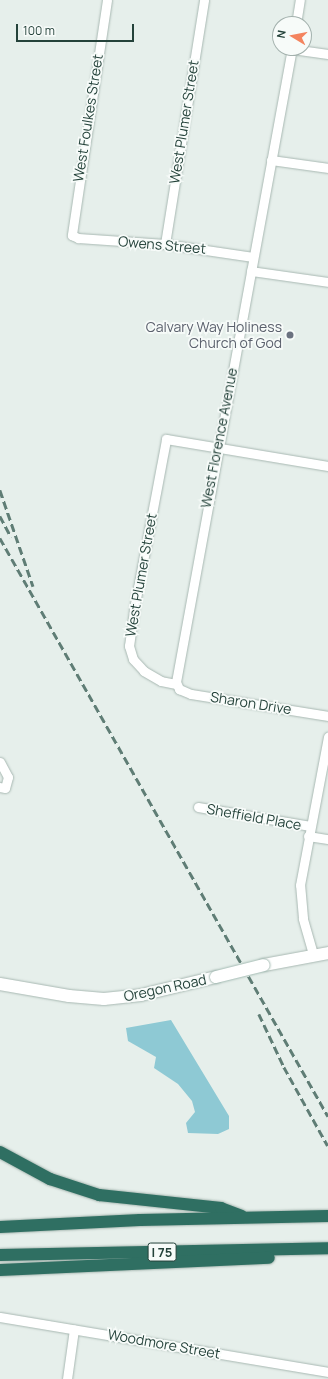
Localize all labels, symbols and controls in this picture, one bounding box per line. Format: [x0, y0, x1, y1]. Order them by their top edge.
scale bar [18, 16, 136, 42]
north arrow [272, 16, 312, 56]
text: 100 m [23, 22, 55, 39]
text: N [273, 29, 289, 39]
street label: West Foulkes Street [70, 53, 106, 183]
street label: West Plumer Street [166, 59, 202, 185]
street label: Owens Street [117, 233, 207, 257]
place label: Calvary Way Holiness Church of God [146, 319, 282, 352]
marker: Calvary Way Holiness Church of God [285, 330, 295, 340]
street label: West Florence Avenue [197, 367, 241, 509]
street label: West Plumer Street [122, 512, 160, 638]
street label: Sharon Drive [209, 688, 293, 718]
street label: Sheffield Place [205, 800, 303, 834]
street label: Oregon Road [122, 971, 208, 1005]
road number: I 75 [147, 1241, 177, 1263]
street label: Woodmore Street [106, 1326, 222, 1362]

